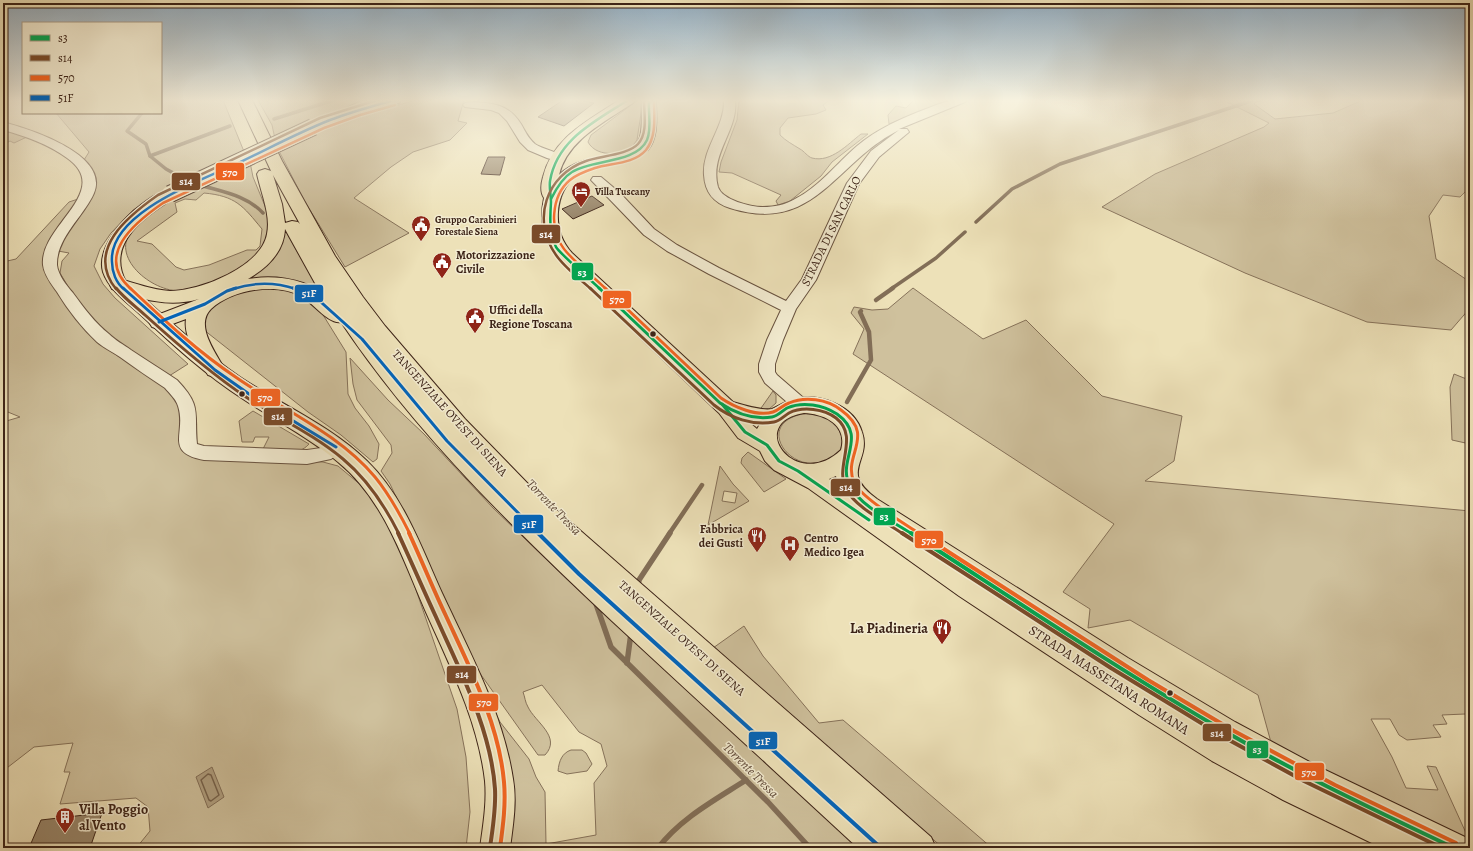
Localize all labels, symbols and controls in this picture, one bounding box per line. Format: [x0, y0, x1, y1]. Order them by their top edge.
legend [22, 22, 162, 114]
text: s3 [58, 30, 68, 46]
text: s14 [58, 50, 73, 66]
text: 570 [58, 70, 75, 86]
text: 51F [58, 90, 73, 106]
line badge: 570 [215, 162, 245, 181]
text: 570 [223, 165, 238, 180]
line badge: s14 [171, 172, 201, 191]
street label: STRADA DI SAN CARLO [797, 173, 865, 289]
text: s14 [179, 174, 193, 189]
hotel icon: Villa Tuscany [570, 180, 592, 208]
place label: Villa Tuscany [594, 185, 650, 198]
place label: Gruppo Carabinieri Forestale Siena [435, 213, 517, 238]
public building icon: Gruppo Carabinieri Forestale Siena [410, 214, 432, 242]
line badge: s14 [531, 224, 561, 244]
text: s14 [539, 227, 553, 242]
place label: Motorizzazione Civile [456, 247, 535, 277]
public building icon: Motorizzazione Civile [431, 251, 453, 279]
line badge: s3 [571, 262, 594, 281]
text: s3 [577, 265, 587, 280]
line badge: 51F [294, 284, 324, 303]
text: 51F [302, 286, 316, 301]
line badge: 570 [602, 290, 632, 309]
text: 570 [610, 292, 625, 307]
place label: Uffici della Regione Toscana [489, 302, 573, 332]
public building icon: Uffici della Regione Toscana [464, 306, 486, 334]
unlabelled marker [648, 329, 658, 339]
street label: TANGENZIALE OVEST DI SIENA [389, 346, 512, 480]
line badge: 570 [250, 388, 281, 407]
unlabelled marker [237, 389, 247, 399]
text: 570 [258, 390, 273, 405]
line badge: s14 [263, 407, 293, 426]
text: s14 [271, 409, 285, 424]
water label: Torrente Tressa [523, 475, 585, 539]
line badge: s14 [830, 478, 861, 497]
text: s14 [839, 480, 853, 495]
line badge: s3 [873, 507, 896, 526]
text: s3 [879, 509, 889, 524]
line badge: 51F [513, 514, 544, 534]
text: 51F [522, 517, 536, 532]
place label: Fabbrica dei Gusti [699, 521, 743, 551]
restaurant icon: Fabbrica dei Gusti [746, 525, 768, 553]
place label: Centro Medico Igea [804, 530, 865, 560]
line badge: 570 [914, 530, 944, 549]
text: 570 [922, 533, 937, 548]
hospital icon: Centro Medico Igea [779, 534, 801, 562]
street label: TANGENZIALE OVEST DI SIENA [615, 577, 749, 700]
restaurant icon: La Piadineria [931, 617, 953, 645]
place label: La Piadineria [850, 619, 928, 638]
street label: STRADA MASSETANA ROMANA [1025, 621, 1194, 740]
line badge: s14 [446, 665, 477, 684]
text: s14 [455, 667, 469, 682]
unlabelled marker [1165, 688, 1175, 698]
line badge: 570 [468, 693, 499, 712]
text: 570 [477, 695, 492, 710]
line badge: s14 [1202, 723, 1232, 742]
text: s14 [1210, 726, 1224, 741]
line badge: 51F [748, 731, 778, 750]
text: 51F [756, 734, 770, 749]
water label: Torrente Tressa [720, 739, 782, 801]
line badge: s3 [1246, 740, 1269, 759]
text: s3 [1252, 742, 1262, 757]
line badge: 570 [1294, 762, 1325, 781]
text: 570 [1302, 765, 1317, 780]
place label: Villa Poggio al Vento [78, 800, 148, 835]
building icon: Villa Poggio al Vento [54, 806, 76, 834]

